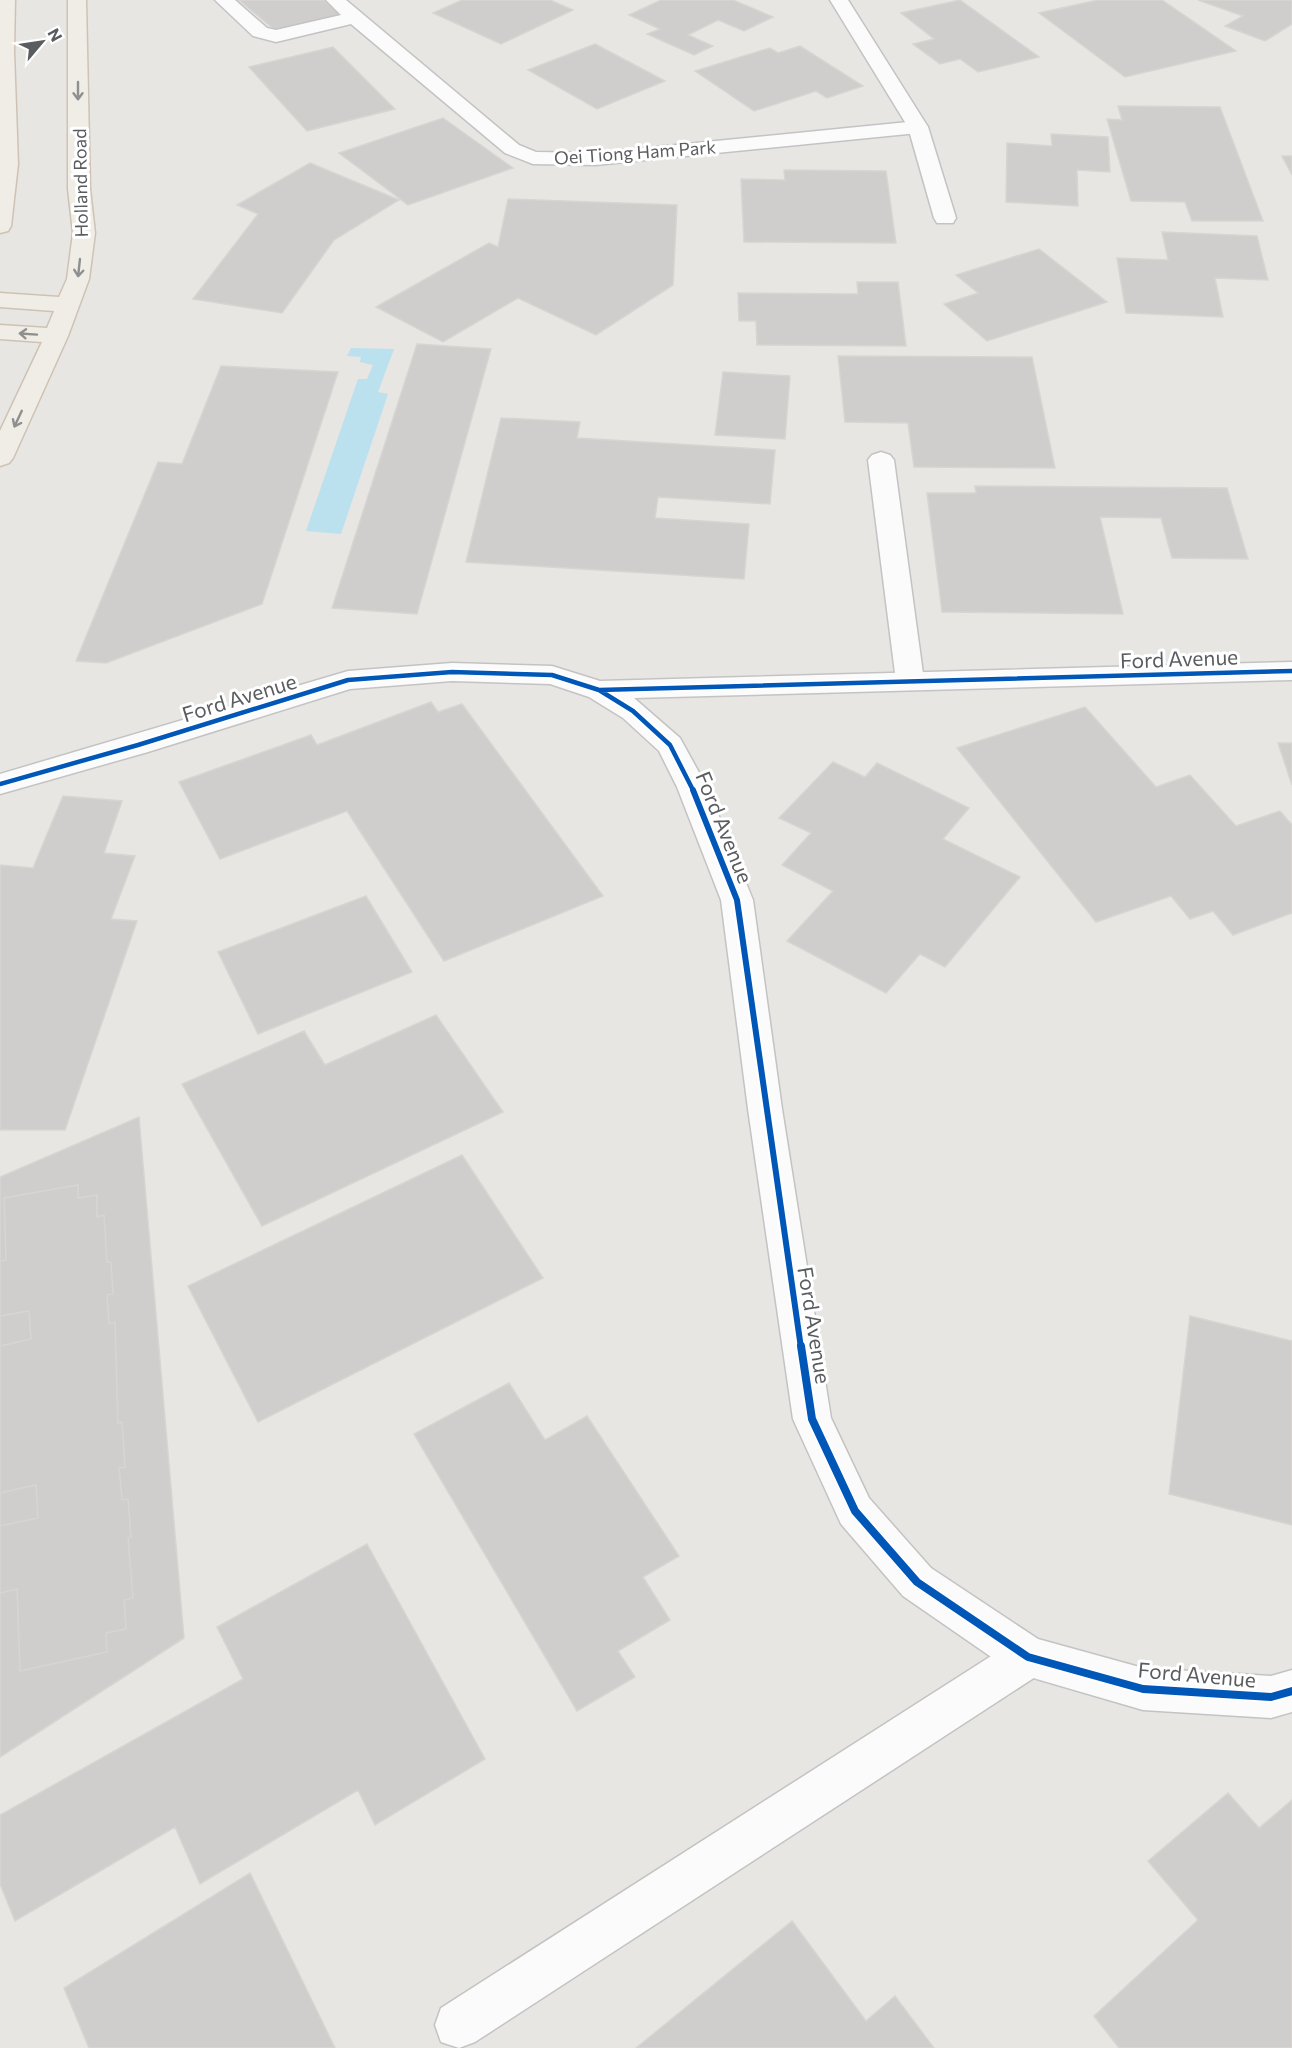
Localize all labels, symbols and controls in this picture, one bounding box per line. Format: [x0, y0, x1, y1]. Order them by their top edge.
north arrow [12, 12, 72, 72]
text: N [44, 25, 67, 44]
one-way arrow [72, 81, 84, 101]
street label: Holland Road [68, 128, 92, 238]
street label: Oei Tiong Ham Park [553, 135, 717, 169]
one-way arrow [73, 258, 84, 277]
one-way arrow [19, 328, 38, 339]
one-way arrow [12, 409, 23, 427]
street label: Ford Avenue [1119, 643, 1239, 673]
street label: Ford Avenue [179, 668, 299, 726]
street label: Ford Avenue [691, 767, 759, 887]
street label: Ford Avenue [793, 1265, 837, 1385]
street label: Ford Avenue [1137, 1656, 1257, 1692]

